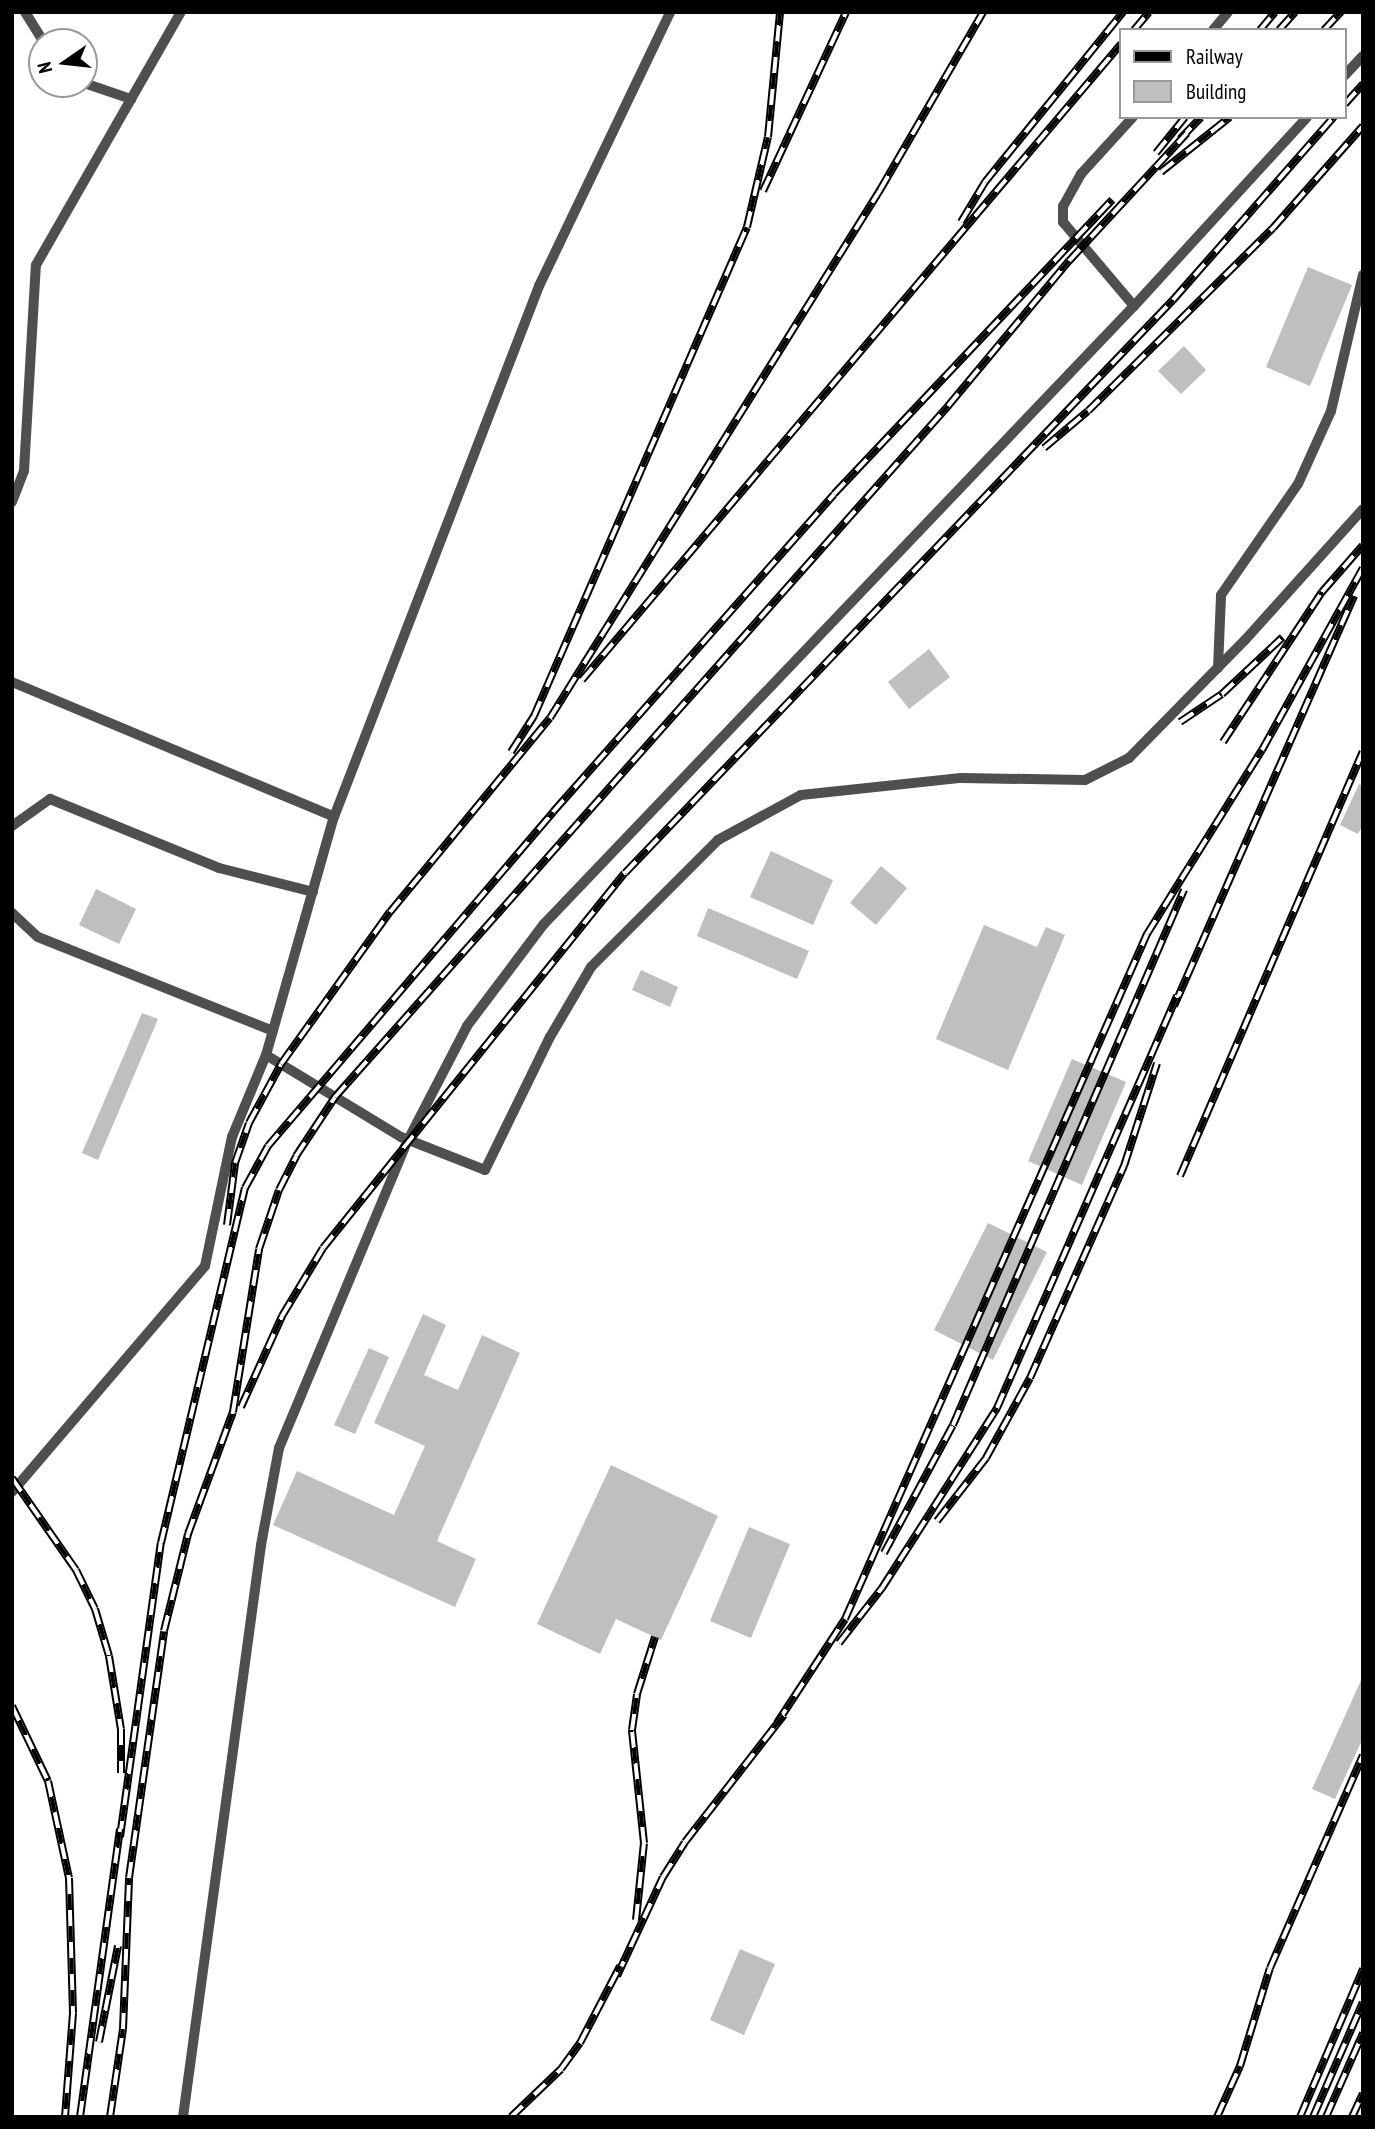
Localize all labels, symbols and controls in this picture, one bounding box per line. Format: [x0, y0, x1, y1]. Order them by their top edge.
north arrow [28, 28, 98, 98]
legend [1120, 28, 1347, 119]
text: Railway [1186, 43, 1243, 70]
text: N [32, 60, 57, 75]
text: Building [1186, 78, 1246, 105]

